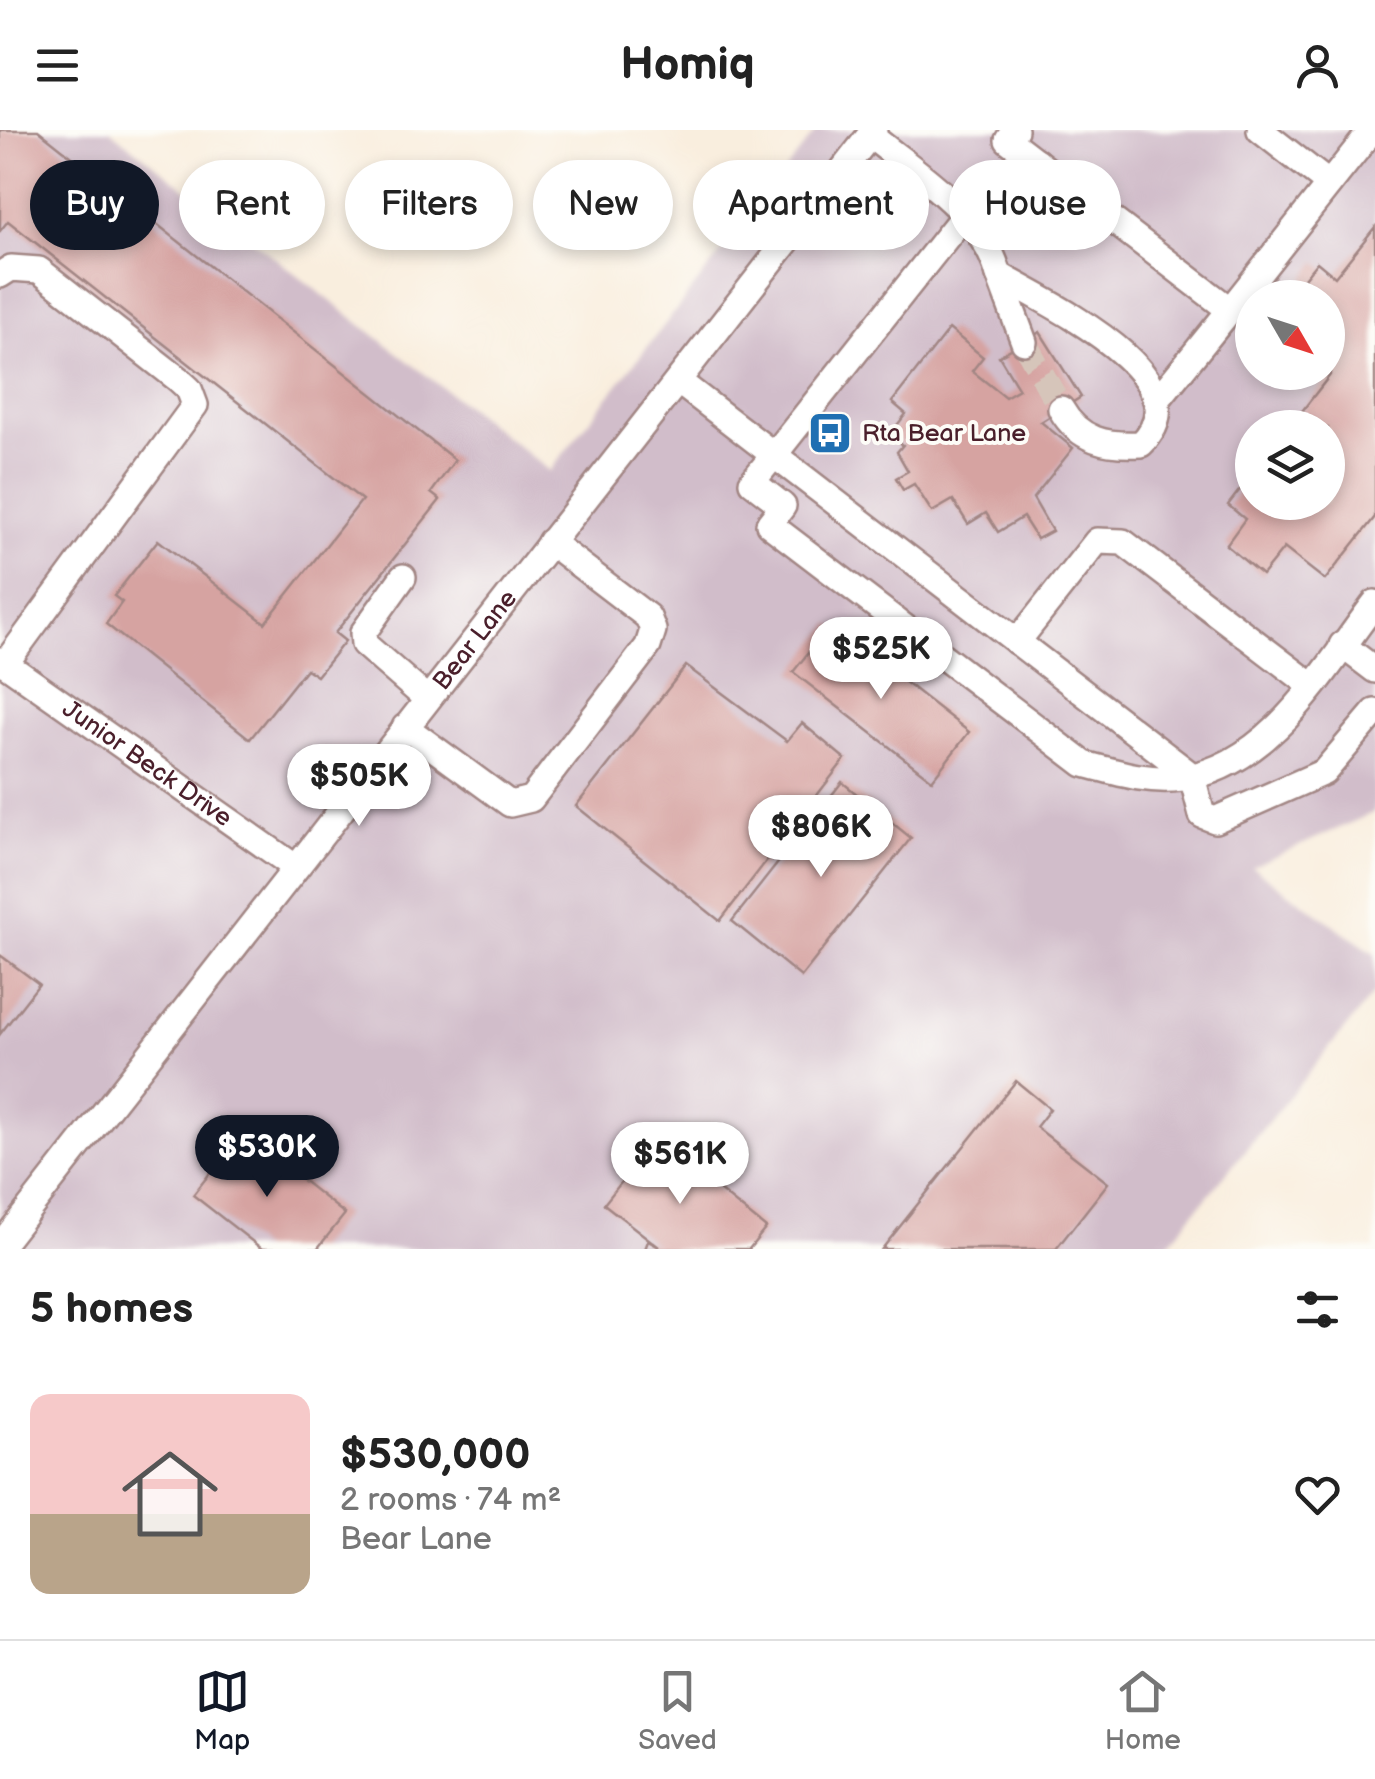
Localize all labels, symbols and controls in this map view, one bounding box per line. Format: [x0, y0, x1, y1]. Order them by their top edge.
icon: menu [30, 38, 85, 93]
text: Homiq [620, 38, 755, 93]
icon: person [1290, 38, 1345, 93]
chip: Buy [30, 160, 159, 250]
chip: Rent [179, 160, 325, 250]
chip: Filters [345, 160, 513, 250]
chip: New [533, 160, 673, 250]
chip: Apartment [693, 160, 929, 250]
chip: House [949, 160, 1121, 250]
north arrow [1235, 280, 1345, 390]
map controls [1235, 280, 1345, 520]
bus stop icon: Rta Bear Lane [807, 410, 853, 456]
button: layers [1235, 410, 1345, 520]
place label: Rta Bear Lane [862, 418, 1026, 449]
street label: Bear Lane [426, 583, 524, 696]
pin: $525K [811, 617, 951, 702]
text: $525K [832, 630, 930, 669]
street label: Junior Beck Drive [57, 693, 238, 834]
pin: $505K [289, 744, 429, 829]
text: $505K [309, 757, 409, 796]
pin: $806K [751, 795, 891, 880]
text: $806K [770, 808, 872, 847]
pin: $530K [197, 1115, 337, 1200]
pin: $561K [610, 1122, 750, 1207]
text: $530K [217, 1128, 317, 1167]
text: $561K [633, 1135, 727, 1174]
icon: filters [1290, 1282, 1345, 1337]
text: 5 homes [30, 1284, 193, 1335]
text: $530,000 [340, 1430, 530, 1481]
icon: home [110, 1434, 230, 1554]
icon: heart [1290, 1467, 1345, 1522]
text: 2 rooms · 74 m² [340, 1481, 561, 1520]
text: Bear Lane [340, 1520, 492, 1559]
tab: Map [194, 1664, 250, 1757]
tab: Saved [638, 1664, 717, 1757]
tab: Home [1105, 1664, 1181, 1757]

